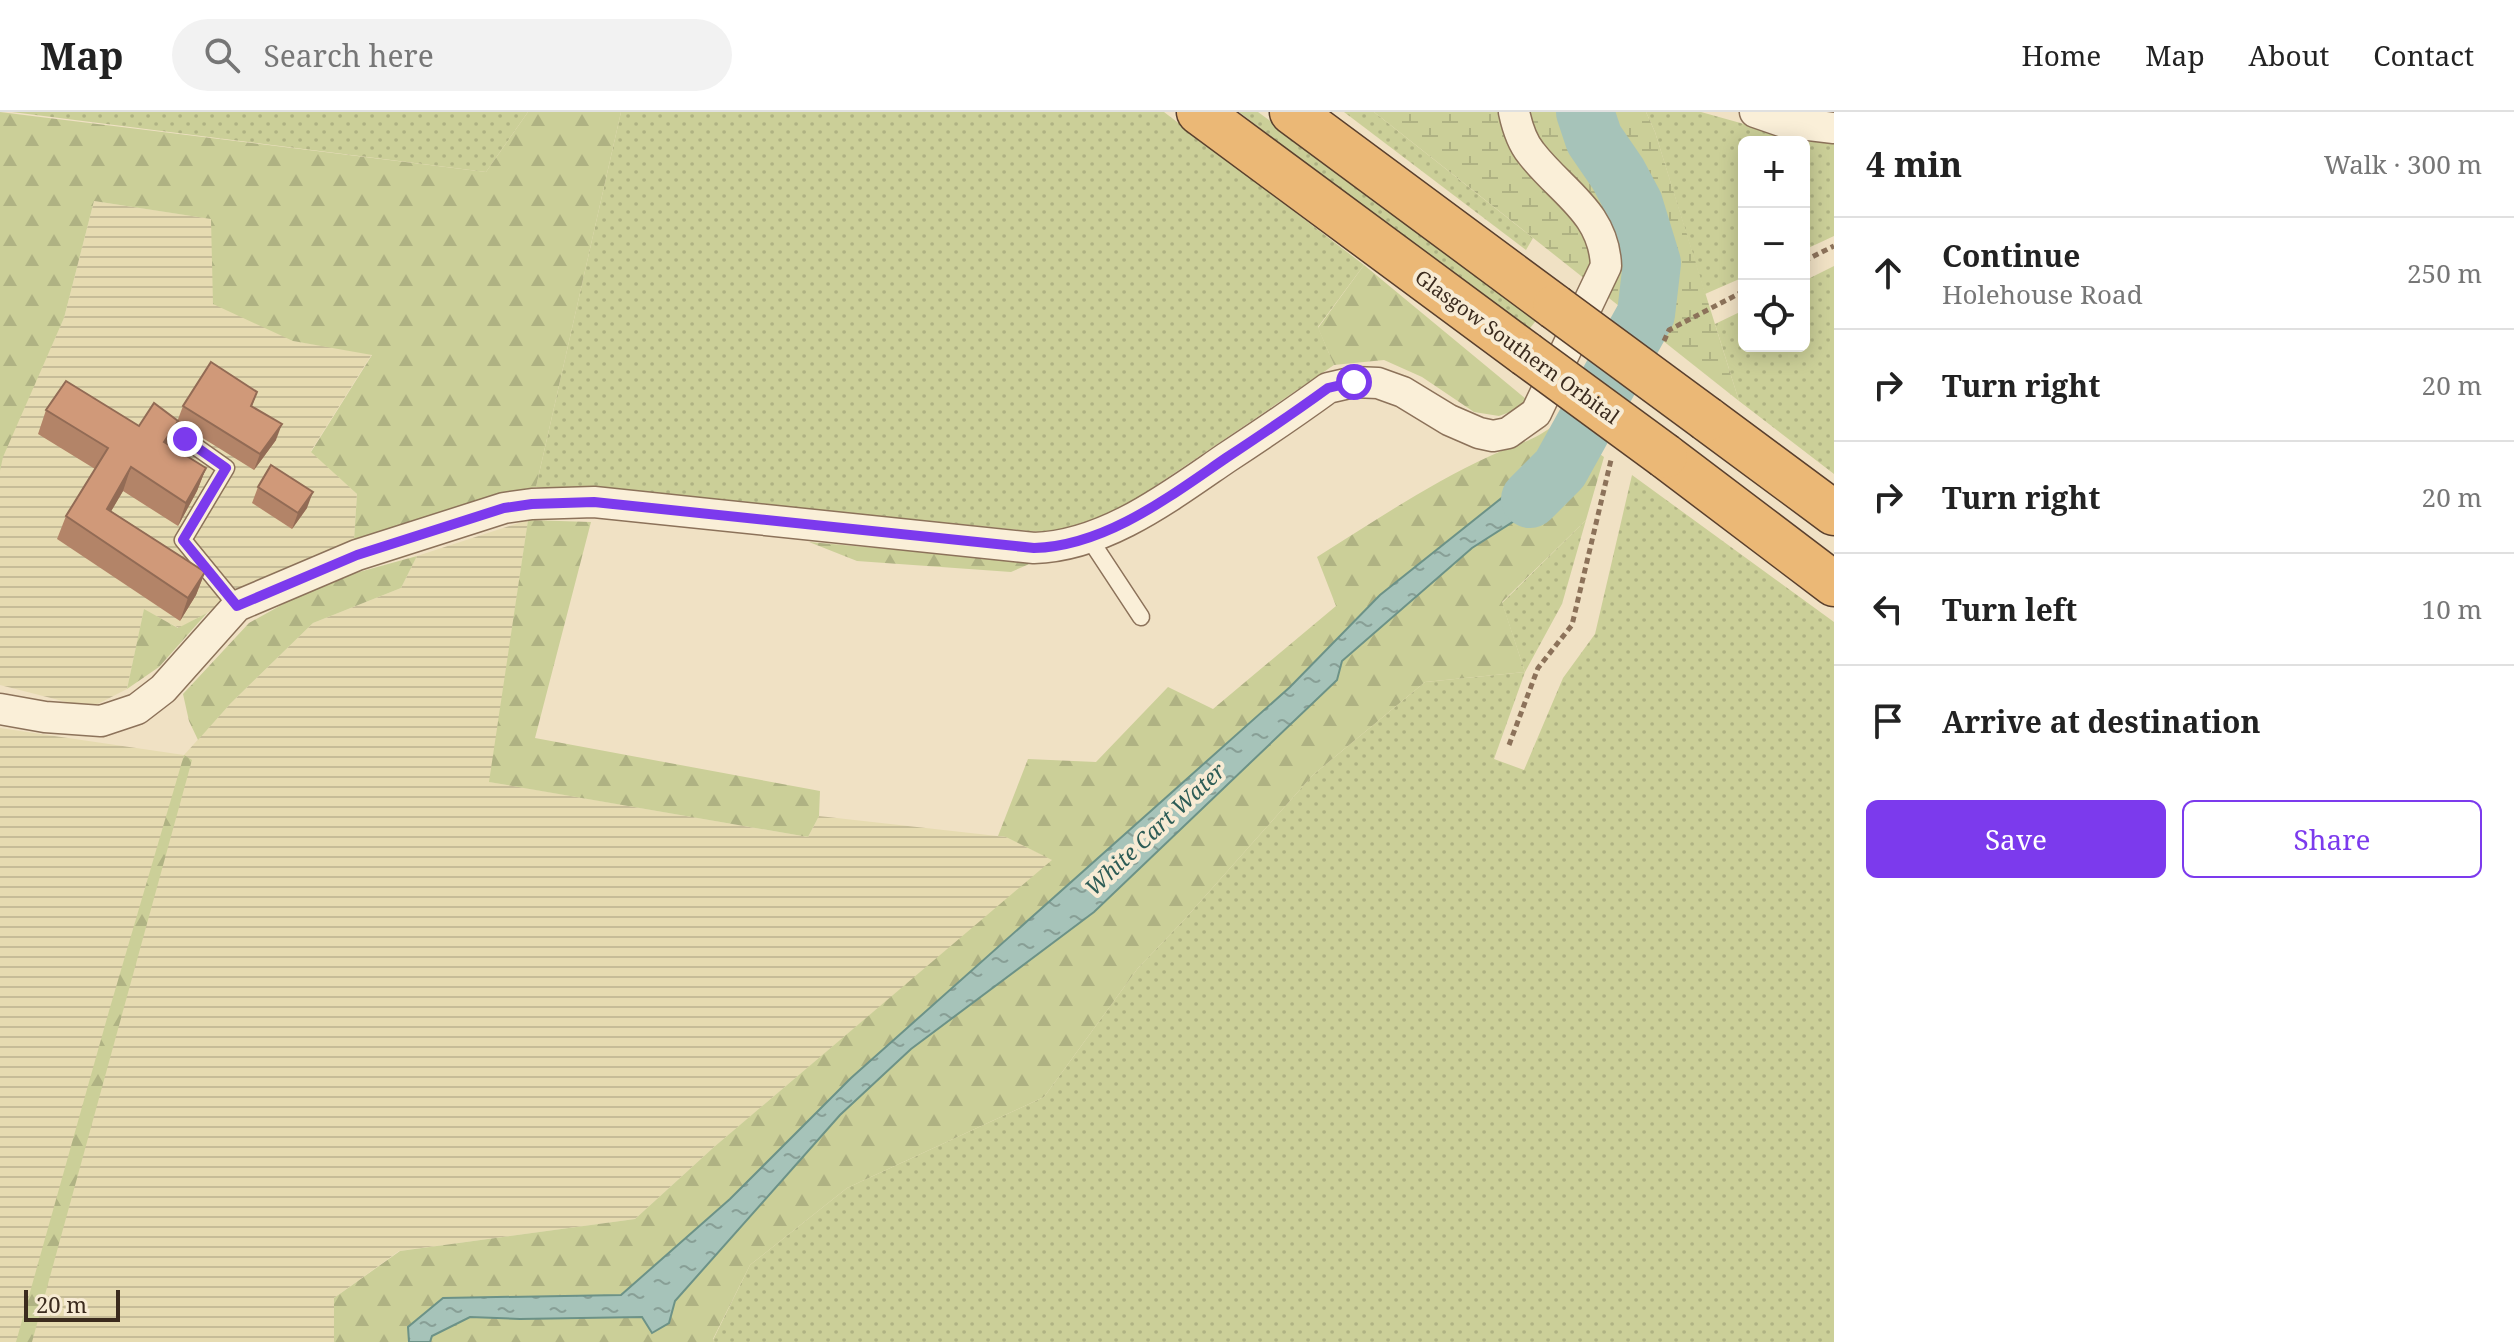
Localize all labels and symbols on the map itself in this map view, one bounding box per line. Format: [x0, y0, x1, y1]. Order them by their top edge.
street label: Glasgow Southern Orbital [1410, 263, 1625, 430]
route start [1336, 364, 1372, 400]
route end [167, 421, 203, 457]
water label: White Cart Water [1078, 755, 1232, 901]
scale bar [24, 1286, 120, 1322]

